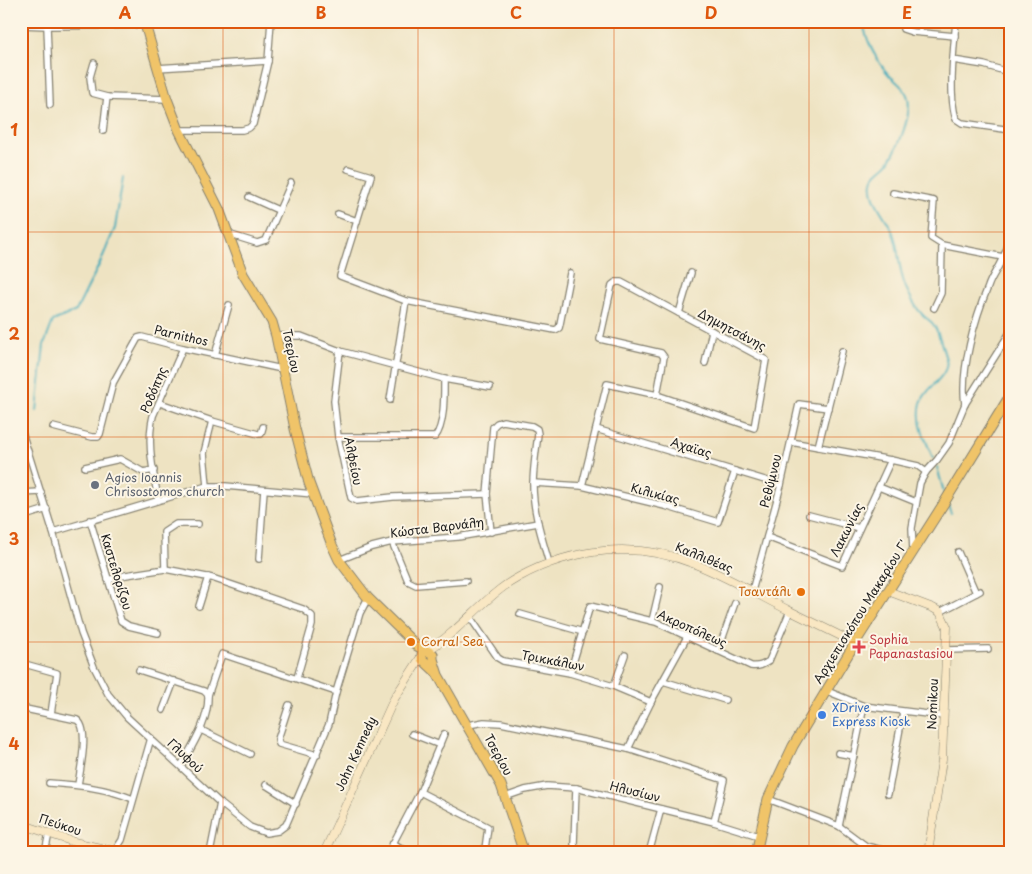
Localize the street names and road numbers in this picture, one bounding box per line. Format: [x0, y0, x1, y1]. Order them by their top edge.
street label: Δημητσάνης [695, 304, 770, 355]
street label: Parnithos [153, 320, 210, 350]
street label: Τσερίου [279, 327, 305, 375]
street label: Ροδόπης [135, 364, 171, 416]
street label: Αχαϊας [669, 432, 714, 462]
street label: Αλφείου [340, 435, 368, 487]
street label: Ρεθύμνου [755, 452, 785, 509]
street label: Κιλικίας [629, 478, 682, 508]
street label: Λακωνίας [825, 499, 867, 560]
street label: Κώστα Βαρνάλη [389, 512, 485, 542]
street label: Καστελορίζου [97, 531, 137, 612]
street label: Αρχιεπισκόπου Μακαρίου Γ' [808, 536, 912, 687]
street label: Καλλιθέας [673, 537, 736, 577]
street label: Ακροπόλεως [655, 605, 730, 651]
street label: Τρικκάλων [520, 645, 586, 675]
street label: Nomikou [922, 678, 942, 730]
street label: John Kennedy [330, 713, 380, 794]
street label: Τσερίου [480, 731, 518, 779]
street label: Γλυφού [164, 734, 208, 777]
street label: Ηλυσίων [608, 776, 662, 806]
street label: Πεύκου [37, 809, 84, 839]

